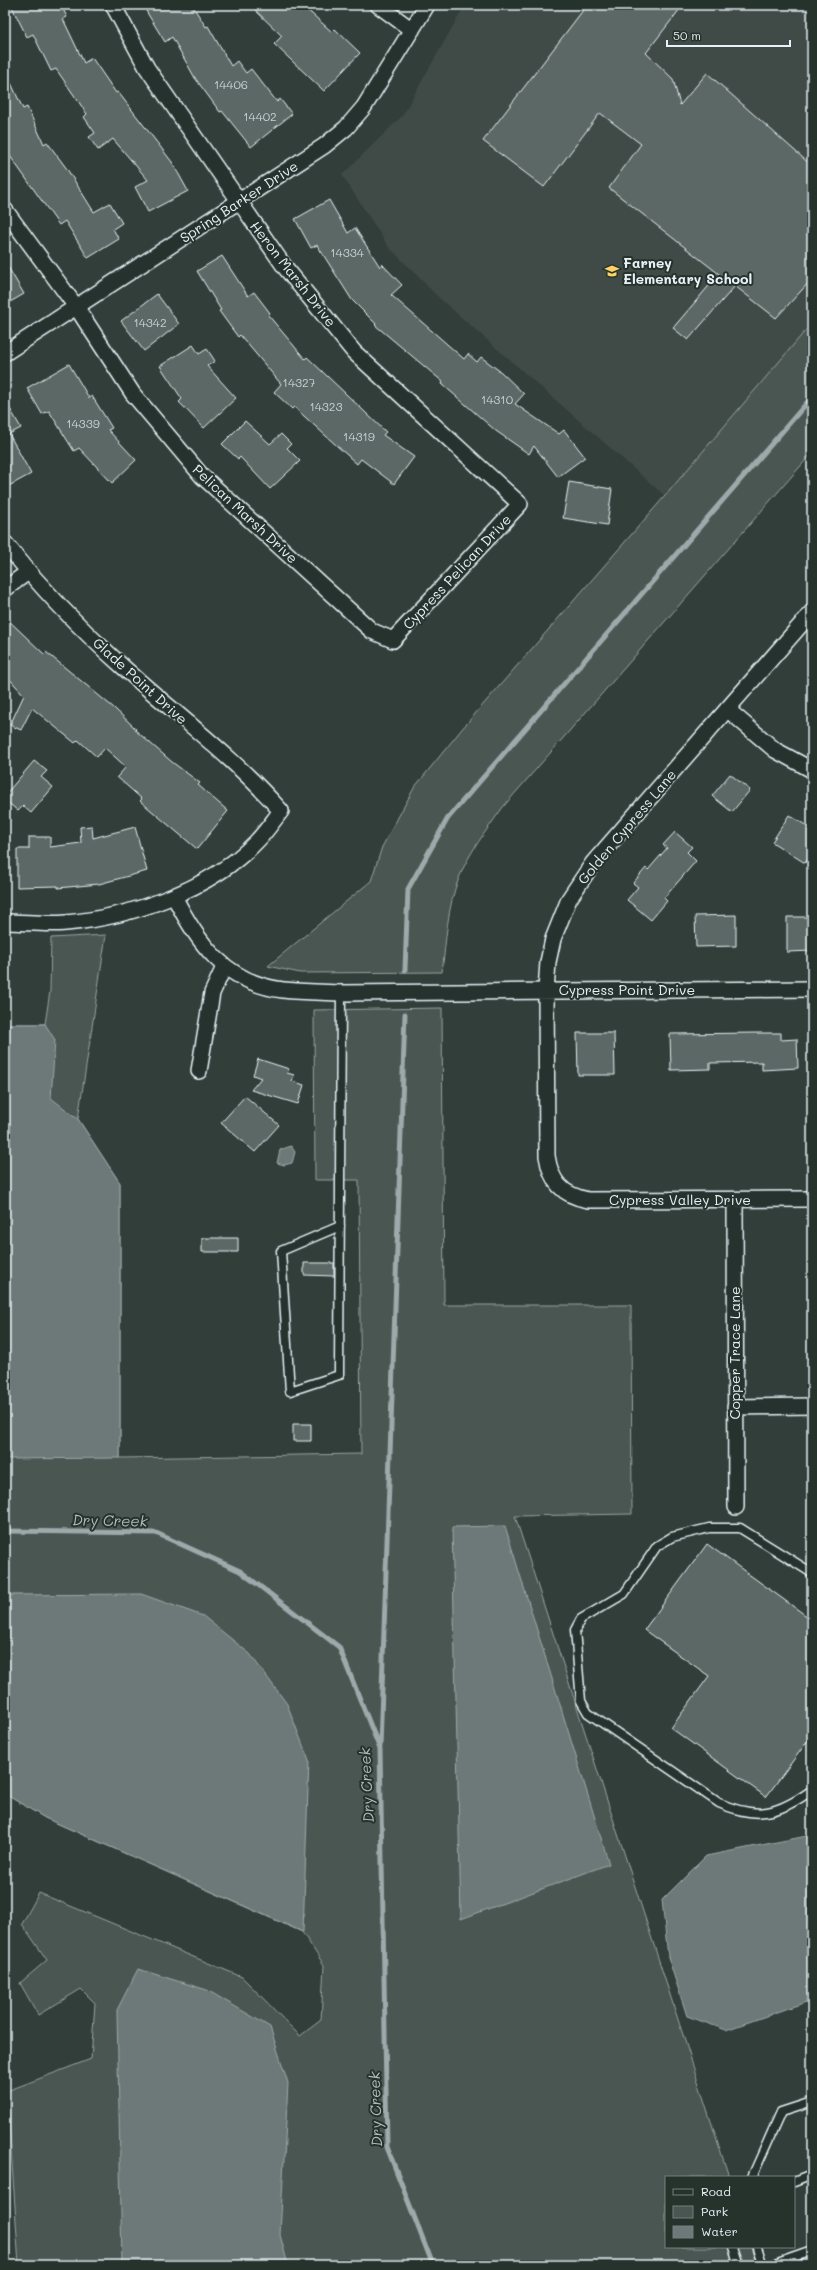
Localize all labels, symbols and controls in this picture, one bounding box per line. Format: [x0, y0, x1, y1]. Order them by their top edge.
scale bar [667, 22, 790, 48]
text: 50 m [673, 27, 701, 43]
house number: 14406 [214, 76, 248, 92]
house number: 14402 [243, 108, 277, 124]
street label: Spring Barker Drive [176, 156, 301, 247]
street label: Heron Marsh Drive [246, 217, 341, 330]
house number: 14334 [330, 244, 364, 260]
place label: Farney Elementary School [623, 253, 752, 288]
school or university icon: Farney Elementary School [604, 263, 620, 279]
house number: 14342 [133, 314, 167, 330]
house number: 14327 [283, 374, 316, 390]
house number: 14310 [481, 391, 514, 407]
house number: 14323 [309, 398, 343, 414]
house number: 14339 [66, 415, 100, 431]
house number: 14319 [343, 428, 375, 444]
street label: Pelican Marsh Drive [189, 460, 302, 567]
street label: Cypress Pelican Drive [398, 510, 515, 633]
street label: Glade Point Drive [89, 633, 192, 728]
street label: Golden Cypress Lane [573, 765, 680, 888]
street label: Cypress Point Drive [559, 980, 695, 999]
street label: Cypress Valley Drive [609, 1190, 751, 1209]
street label: Copper Trace Lane [725, 1286, 744, 1420]
water label: Dry Creek [72, 1509, 149, 1531]
water label: Dry Creek [354, 1746, 378, 1823]
water label: Dry Creek [364, 2070, 386, 2147]
legend [665, 2176, 795, 2248]
text: Road [701, 2183, 731, 2199]
text: Park [701, 2203, 728, 2219]
text: Water [701, 2223, 738, 2239]

